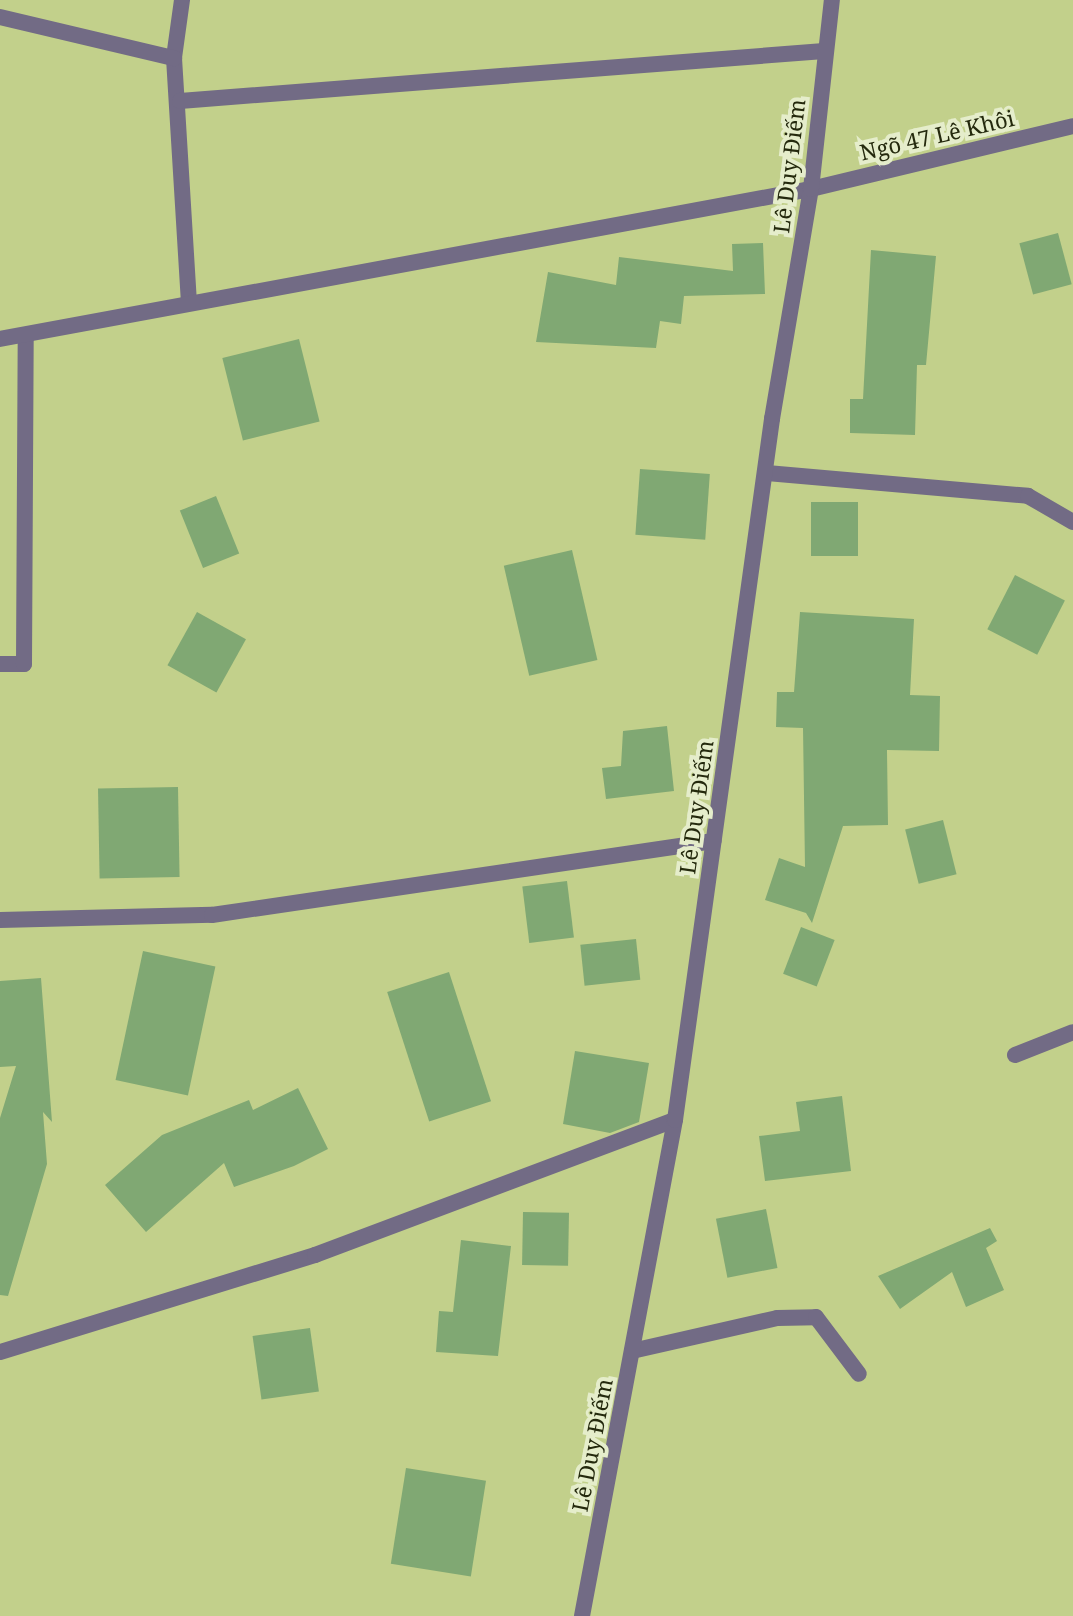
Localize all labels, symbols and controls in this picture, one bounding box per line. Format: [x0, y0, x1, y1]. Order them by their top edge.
street label: Lê Duy Điếm [768, 97, 810, 235]
street label: Ngõ 47 Lê Khôi [857, 104, 1017, 166]
street label: Lê Duy Điếm [674, 738, 718, 876]
street label: Lê Duy Điếm [566, 1376, 618, 1514]

